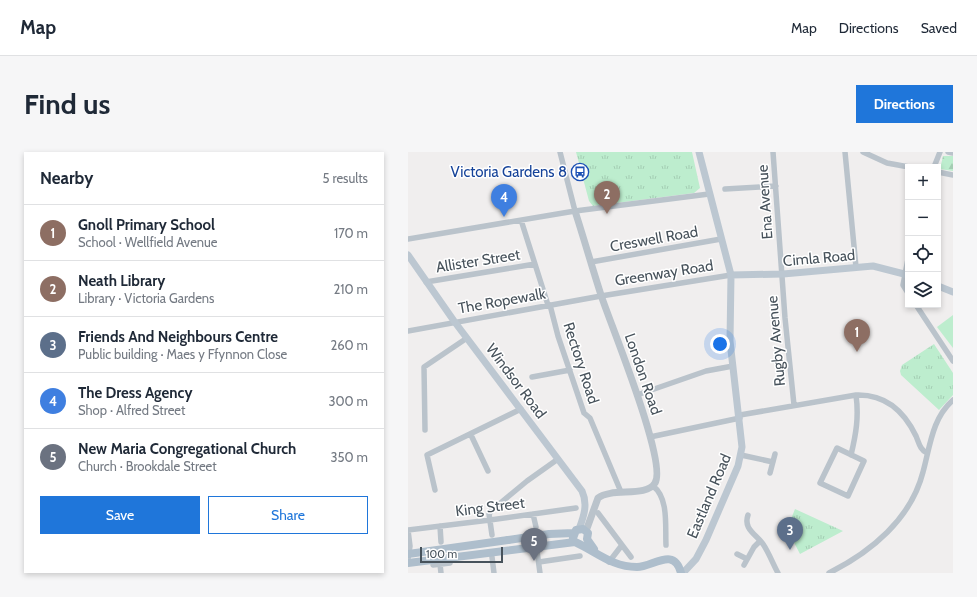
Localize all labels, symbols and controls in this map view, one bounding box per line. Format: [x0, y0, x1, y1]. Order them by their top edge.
text: Map [20, 16, 56, 39]
text: Map [791, 19, 817, 37]
text: Directions [839, 19, 899, 37]
text: Saved [921, 19, 957, 37]
button: Directions [856, 85, 953, 123]
text: Find us [24, 87, 110, 121]
bus stop icon: Victoria Gardens 8 [570, 162, 590, 182]
place label: Victoria Gardens 8 [451, 163, 567, 181]
street label: Ena Avenue [753, 164, 777, 240]
map controls [905, 164, 941, 308]
button: + [905, 164, 941, 200]
text: Nearby [40, 168, 93, 188]
text: 5 results [322, 170, 368, 186]
pin: 2 [594, 181, 620, 214]
pin: 4 [491, 184, 517, 217]
button: − [905, 200, 941, 236]
text: Gnoll Primary School [78, 216, 215, 234]
street label: Creswell Road [609, 222, 699, 256]
text: 1 [51, 225, 55, 241]
text: 170 m [334, 225, 368, 241]
text: School · Wellfield Avenue [78, 234, 218, 250]
button: locate [905, 236, 941, 272]
street label: Allister Street [435, 245, 521, 277]
street label: Cimla Road [782, 246, 856, 270]
street label: Greenway Road [614, 256, 714, 290]
text: Neath Library [78, 272, 165, 290]
button: layers [905, 272, 941, 308]
text: 2 [50, 281, 56, 297]
text: 210 m [334, 281, 368, 297]
street label: The Ropewalk [457, 284, 547, 318]
text: Library · Victoria Gardens [78, 290, 214, 306]
street label: Rugby Avenue [763, 295, 789, 387]
pin: 1 [844, 319, 870, 352]
street label: Rectory Road [559, 320, 603, 406]
text: Friends And Neighbours Centre [78, 328, 278, 346]
street label: London Road [621, 331, 665, 417]
your location [710, 334, 730, 354]
text: 3 [49, 337, 57, 353]
text: 260 m [330, 337, 368, 353]
street label: Windsor Road [482, 340, 550, 422]
text: Public building · Maes y Ffynnon Close [78, 346, 287, 362]
text: The Dress Agency [78, 384, 192, 402]
text: 4 [49, 393, 57, 409]
text: 300 m [328, 393, 368, 409]
text: Shop · Alfred Street [78, 402, 185, 418]
text: New Maria Congregational Church [78, 440, 296, 458]
text: 5 [50, 449, 56, 465]
text: 350 m [331, 449, 368, 465]
street label: Eastland Road [683, 451, 735, 541]
text: Church · Brookdale Street [78, 458, 217, 474]
street label: King Street [454, 494, 526, 520]
button: Save [40, 496, 200, 534]
button: Share [208, 496, 368, 534]
pin: 3 [777, 517, 803, 550]
pin: 5 [521, 528, 547, 561]
scale bar [420, 545, 503, 564]
text: 100 m [426, 547, 457, 561]

